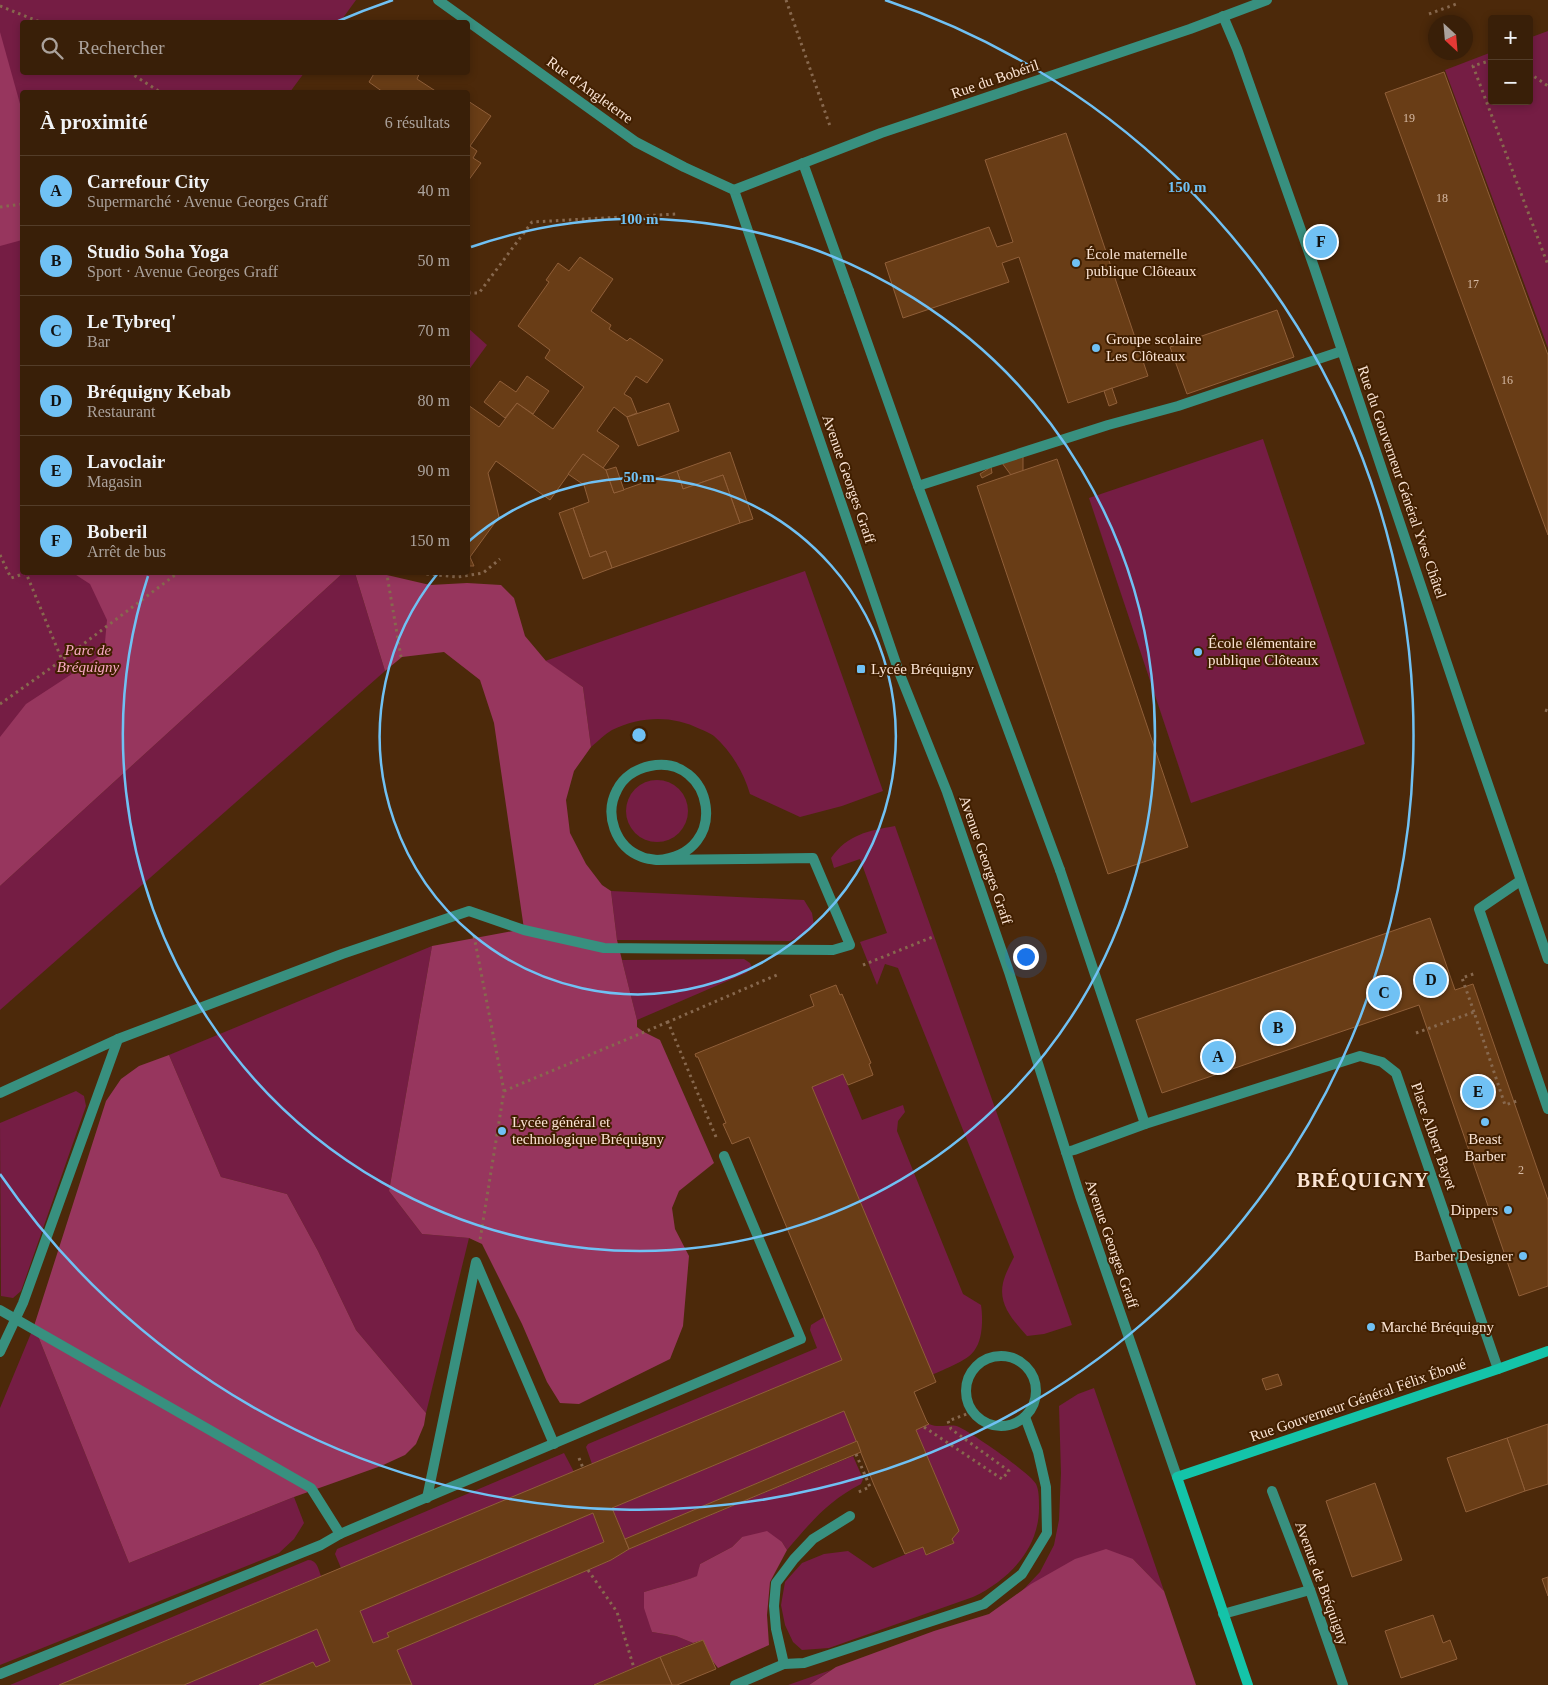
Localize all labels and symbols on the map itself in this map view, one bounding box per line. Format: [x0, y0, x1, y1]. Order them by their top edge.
north arrow [1428, 15, 1473, 60]
street label: Rue d'Angleterre [544, 53, 636, 127]
street label: Rue du Bobéril [949, 57, 1041, 101]
house number: 19 [1403, 111, 1415, 125]
text: 150 m [1168, 179, 1207, 195]
house number: 18 [1436, 191, 1448, 205]
text: 100 m [620, 211, 659, 227]
pin: F [1305, 223, 1337, 261]
place label: École maternelle publique Clôteaux [1086, 246, 1197, 279]
marker: École maternelle publique Clôteaux [1070, 257, 1082, 269]
house number: 17 [1467, 277, 1479, 291]
place label: Groupe scolaire Les Clôteaux [1106, 331, 1202, 364]
marker: Groupe scolaire Les Clôteaux [1090, 342, 1102, 354]
street label: Rue du Gouverneur Général Yves Châtel [1355, 364, 1449, 600]
house number: 16 [1501, 373, 1513, 387]
street label: Avenue Georges Graff [819, 413, 879, 545]
text: 50 m [623, 469, 655, 485]
place label: École élémentaire publique Clôteaux [1208, 635, 1319, 668]
park label: Parc de Bréquigny [57, 642, 120, 675]
marker: École élémentaire publique Clôteaux [1192, 646, 1204, 658]
place label: Lycée Bréquigny [871, 661, 974, 677]
marker: Lycée Bréquigny [855, 663, 867, 675]
centre of rings [630, 726, 648, 744]
street label: Avenue Georges Graff [956, 794, 1016, 926]
your location [1013, 944, 1039, 970]
pin: D [1415, 961, 1447, 999]
pin: C [1368, 974, 1400, 1012]
pin: B [1262, 1009, 1294, 1047]
pin: A [1202, 1038, 1234, 1076]
pin: E [1462, 1073, 1494, 1111]
street label: Place Albert Bayet [1408, 1080, 1460, 1193]
place label: Lycée général et technologique Bréquigny [512, 1114, 665, 1147]
marker: Beast Barber [1479, 1116, 1491, 1128]
marker: Lycée général et technologique Bréquigny [496, 1125, 508, 1137]
place label: Beast Barber [1465, 1131, 1505, 1164]
house number: 2 [1518, 1163, 1524, 1177]
district label: BRÉQUIGNY [1297, 1169, 1429, 1191]
street label: Avenue Georges Graff [1082, 1178, 1142, 1310]
place label: Dippers [1451, 1202, 1498, 1218]
marker: Dippers [1502, 1204, 1514, 1216]
place label: Barber Designer [1414, 1248, 1513, 1264]
marker: Barber Designer [1517, 1250, 1529, 1262]
place label: Marché Bréquigny [1381, 1319, 1494, 1335]
marker: Marché Bréquigny [1365, 1321, 1377, 1333]
street label: Rue Gouverneur Général Félix Éboué [1248, 1355, 1468, 1445]
street label: Avenue de Bréquigny [1292, 1519, 1352, 1648]

